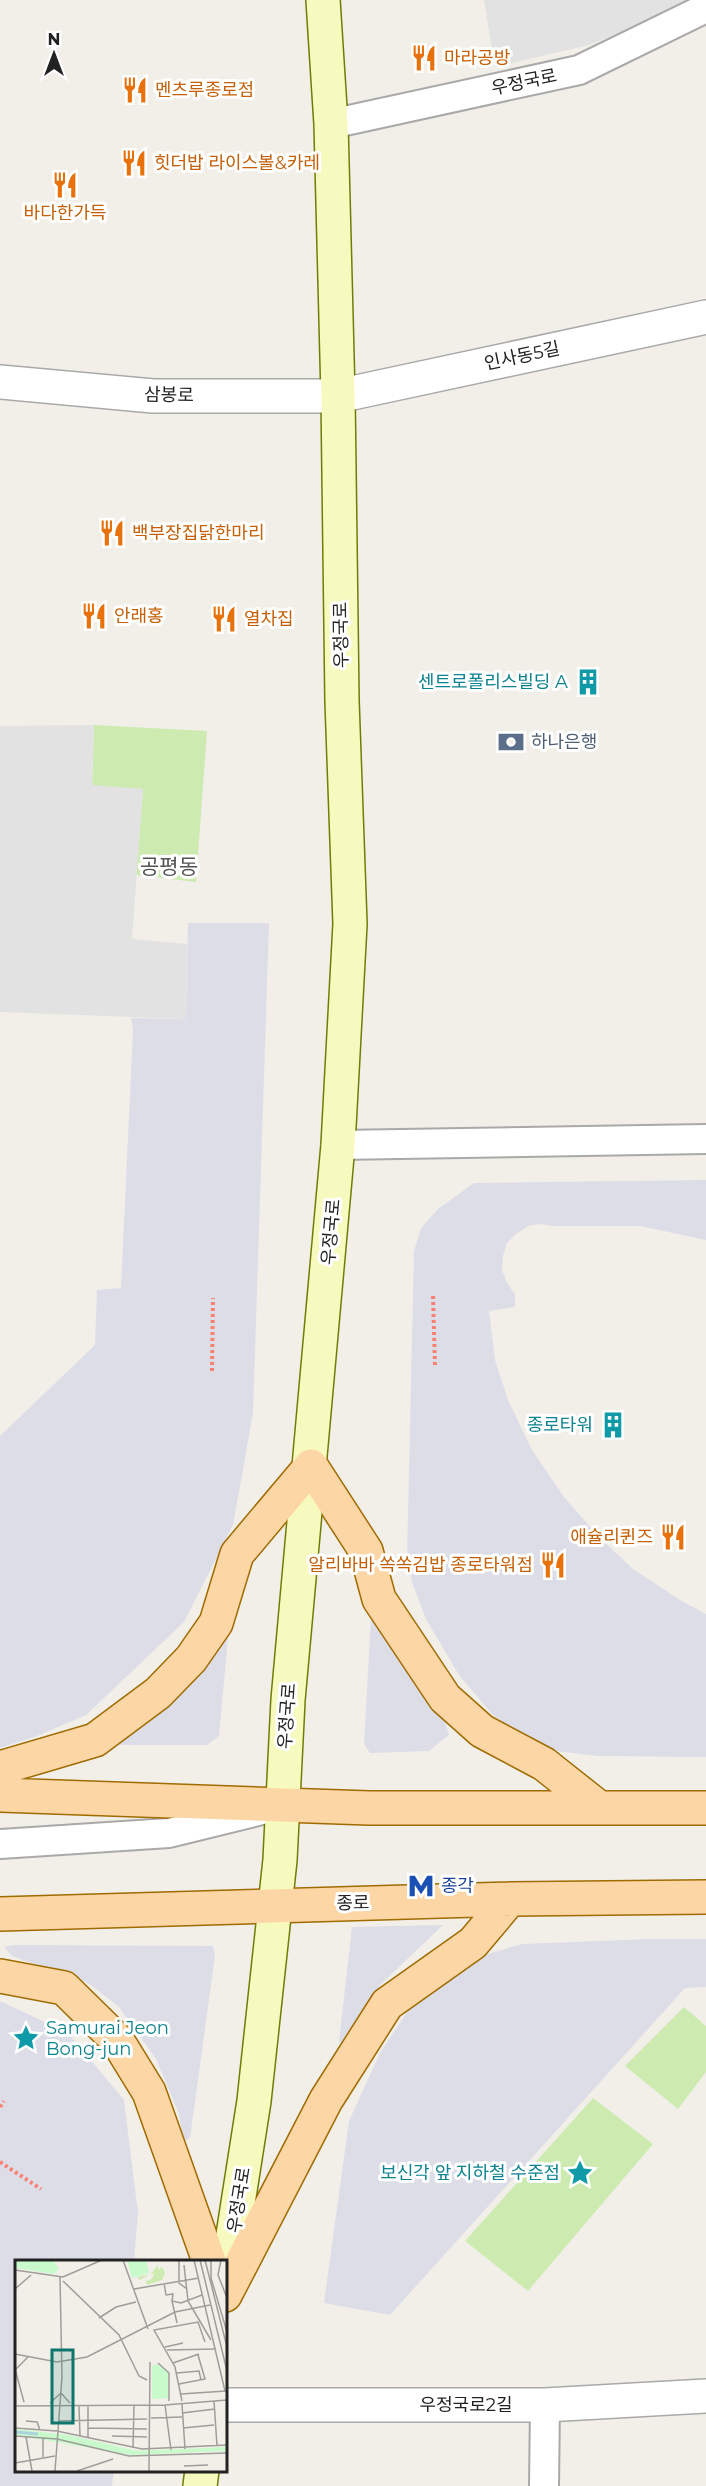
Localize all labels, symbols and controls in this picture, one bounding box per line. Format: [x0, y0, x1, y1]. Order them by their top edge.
north arrow [24, 24, 84, 84]
text: N [48, 30, 60, 49]
restaurant icon: 마라공방 [409, 43, 439, 73]
place label: 마라공방 [444, 47, 510, 69]
street label: 우정국로 [489, 64, 559, 100]
restaurant icon: 멘츠루종로점 [120, 75, 150, 105]
place label: 멘츠루종로점 [155, 79, 254, 101]
restaurant icon: 힛더밥 라이스볼&카레 [119, 148, 149, 178]
place label: 힛더밥 라이스볼&카레 [154, 152, 320, 174]
restaurant icon: 바다한가득 [50, 170, 80, 200]
place label: 바다한가득 [24, 202, 106, 224]
street label: 인사동5길 [482, 337, 562, 375]
street label: 삼봉로 [144, 384, 194, 406]
restaurant icon: 백부장집닭한마리 [97, 518, 127, 548]
place label: 백부장집닭한마리 [132, 522, 264, 544]
restaurant icon: 안래홍 [79, 601, 109, 631]
street label: 우정국로 [329, 602, 353, 668]
restaurant icon: 열차집 [209, 604, 239, 634]
place label: 안래홍 [114, 605, 164, 627]
place label: 열차집 [244, 608, 294, 630]
building icon: 센트로폴리스빌딩 A [573, 667, 603, 697]
place label: 센트로폴리스빌딩 A [418, 671, 568, 693]
bank icon: 하나은행 [496, 727, 526, 757]
place label: 하나은행 [531, 731, 597, 753]
district label: 공평동 [140, 854, 198, 879]
street label: 우정국로 [317, 1198, 345, 1266]
building icon: 종로타워 [598, 1410, 628, 1440]
place label: 종로타워 [527, 1414, 593, 1436]
restaurant icon: 애슐리퀸즈 [658, 1522, 688, 1552]
place label: 애슐리퀸즈 [570, 1526, 653, 1548]
restaurant icon: 알리바바 쏙쏙김밥 종로타워점 [538, 1550, 568, 1580]
place label: 알리바바 쏙쏙김밥 종로타워점 [308, 1554, 533, 1576]
street label: 우정국로 [274, 1682, 300, 1750]
metro station icon: 종각 [406, 1871, 436, 1901]
place label: 종각 [441, 1875, 474, 1897]
street label: 종로 [336, 1892, 370, 1914]
place label: Samurai Jeon Bong-jun [46, 2017, 169, 2060]
place icon: Samurai Jeon Bong-jun [11, 2023, 41, 2053]
place icon: 보신각 앞 지하철 수준점 [565, 2158, 595, 2188]
place label: 보신각 앞 지하철 수준점 [380, 2162, 560, 2184]
street label: 우정국로 [223, 2166, 255, 2234]
inset map [15, 2260, 226, 2471]
street label: 우정국로2길 [419, 2394, 513, 2416]

